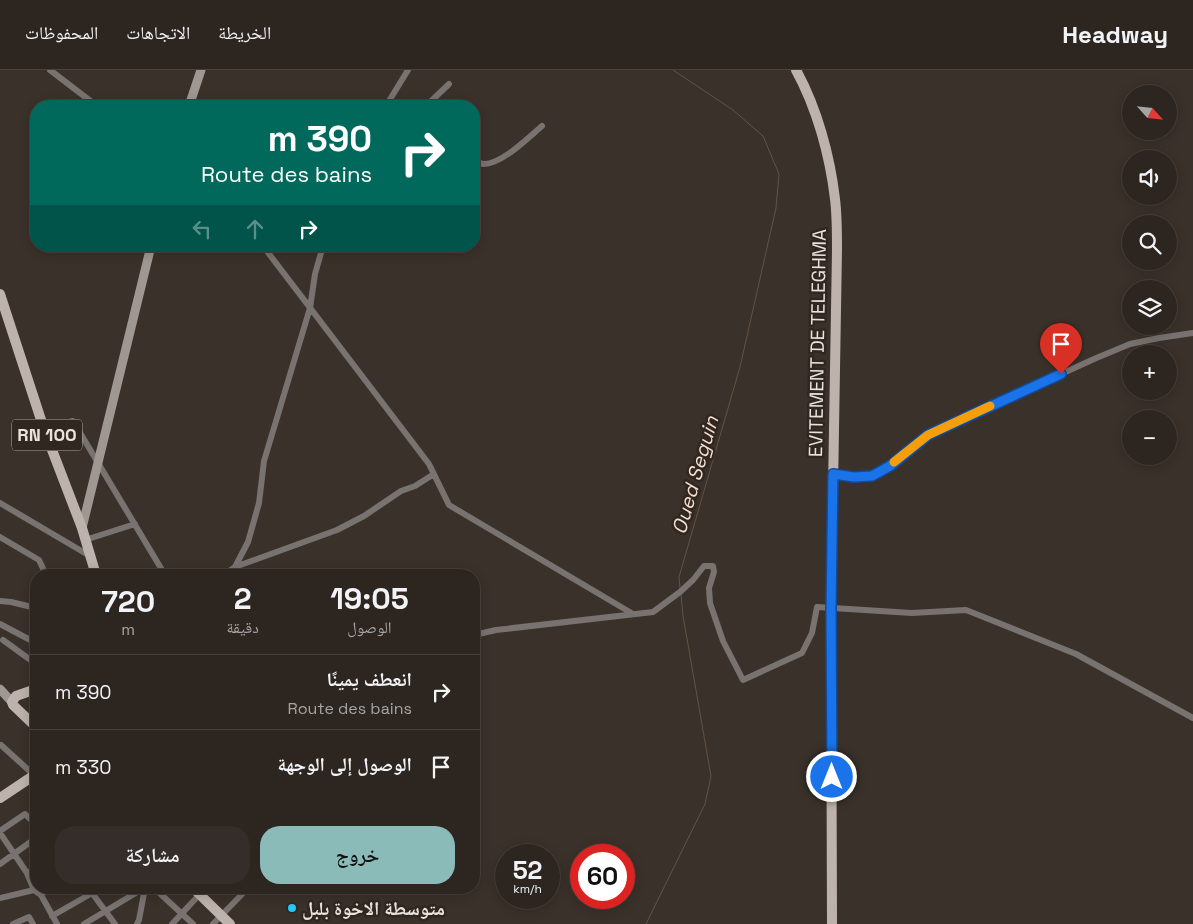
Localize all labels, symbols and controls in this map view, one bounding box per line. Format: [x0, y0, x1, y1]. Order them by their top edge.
text: Headway [1062, 19, 1168, 50]
text: المحفوظات [25, 21, 98, 44]
text: الاتجاهات [126, 21, 190, 44]
text: الخريطة [218, 21, 271, 44]
north arrow [1122, 85, 1178, 140]
map controls [1122, 85, 1177, 465]
text: 390 m [268, 117, 372, 161]
icon: right [390, 120, 455, 185]
button: sound [1122, 150, 1177, 205]
text: Route des bains [201, 160, 372, 188]
icon: left [188, 215, 216, 243]
icon: ahead [241, 215, 269, 243]
icon: right [294, 215, 322, 243]
button: search [1122, 215, 1177, 270]
street label: EVITEMENT DE TELEGHMA [803, 229, 832, 457]
button: layers [1122, 280, 1177, 335]
pin [1040, 323, 1082, 374]
icon: arrive [1047, 330, 1075, 358]
button: + [1122, 345, 1177, 400]
button: − [1122, 410, 1177, 465]
water label: Oued Seguin [666, 412, 724, 537]
road number: RN 100 [12, 420, 82, 450]
text: 2 [234, 579, 252, 618]
text: 19:05 [330, 579, 409, 618]
text: 720 [101, 582, 155, 621]
text: دقيقة [226, 617, 259, 638]
text: الوصول [347, 617, 392, 638]
text: m [121, 619, 135, 640]
text: انعطف يمينًا [327, 667, 412, 692]
icon: right [427, 678, 455, 706]
text: 390 m [55, 680, 112, 705]
text: Route des bains [288, 698, 412, 719]
position arrow [805, 750, 857, 802]
text: الوصول إلى الوجهة [277, 752, 412, 777]
icon: arrive [427, 753, 455, 781]
text: 330 m [55, 755, 111, 780]
button: مشاركة [55, 826, 250, 884]
button: خروج [260, 826, 455, 884]
speed limit sign: 60 [570, 844, 635, 909]
text: 52 [513, 854, 542, 886]
text: km/h [513, 881, 542, 897]
place label: متوسطة الاخوة بلبل [302, 896, 445, 921]
marker: متوسطة الاخوة بلبل [286, 902, 298, 914]

